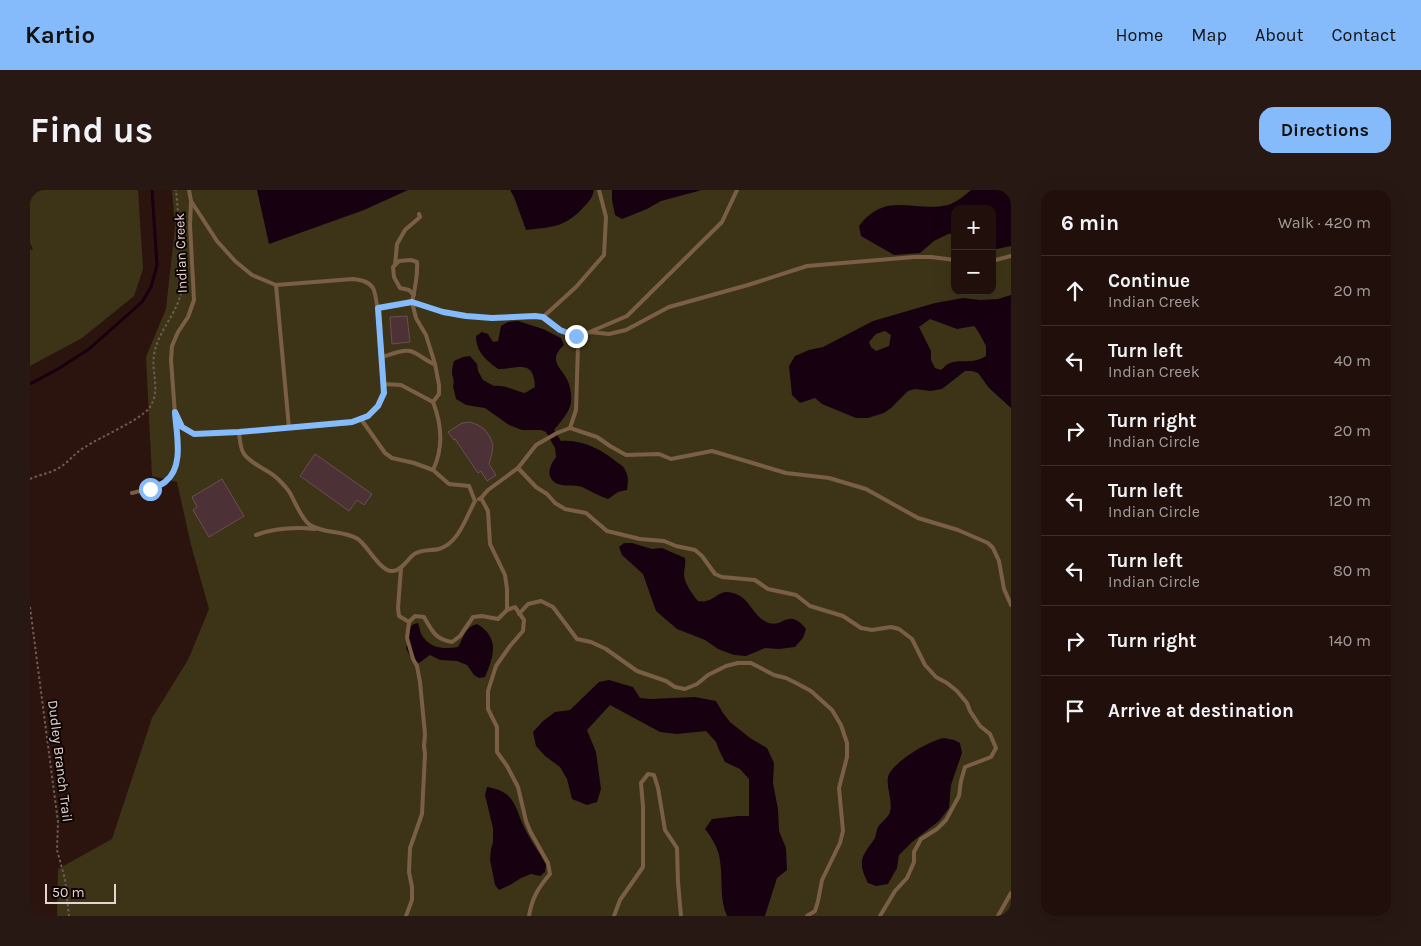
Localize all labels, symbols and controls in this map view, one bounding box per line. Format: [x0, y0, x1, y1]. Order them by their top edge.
text: Kartio [25, 21, 95, 49]
text: Home [1115, 24, 1163, 46]
text: Map [1191, 24, 1227, 46]
text: About [1255, 24, 1304, 46]
text: Contact [1332, 24, 1396, 46]
button: Directions [1259, 107, 1391, 153]
text: Find us [30, 110, 153, 151]
map controls [951, 205, 996, 295]
button: + [951, 205, 996, 250]
text: 6 min [1061, 211, 1119, 235]
street label: Indian Creek [171, 213, 191, 293]
text: Walk · 420 m [1278, 213, 1371, 232]
button: − [951, 250, 996, 295]
text: Continue [1108, 270, 1190, 292]
icon: ahead [1061, 277, 1089, 305]
text: 20 m [1333, 281, 1371, 300]
text: Indian Creek [1108, 292, 1200, 311]
route end [565, 325, 588, 348]
text: Turn left [1108, 340, 1183, 362]
icon: left [1061, 347, 1089, 375]
text: 40 m [1334, 351, 1371, 370]
text: Indian Creek [1108, 362, 1200, 381]
text: Turn right [1108, 410, 1197, 432]
icon: right [1061, 417, 1089, 445]
text: 20 m [1333, 421, 1371, 440]
text: Indian Circle [1108, 432, 1200, 451]
route start [139, 478, 162, 501]
text: Turn left [1108, 480, 1183, 502]
icon: left [1061, 487, 1089, 515]
text: 120 m [1328, 491, 1371, 510]
text: Indian Circle [1108, 502, 1200, 521]
text: Turn left [1108, 550, 1183, 572]
icon: left [1061, 557, 1089, 585]
text: 80 m [1333, 561, 1371, 580]
text: Indian Circle [1108, 572, 1200, 591]
icon: right [1061, 627, 1089, 655]
text: Turn right [1108, 630, 1197, 652]
text: 140 m [1329, 631, 1371, 650]
icon: arrive [1061, 697, 1089, 725]
street label: Dudley Branch Trail [44, 699, 76, 823]
text: Arrive at destination [1108, 700, 1294, 722]
scale bar [45, 881, 116, 904]
text: 50 m [52, 884, 85, 901]

